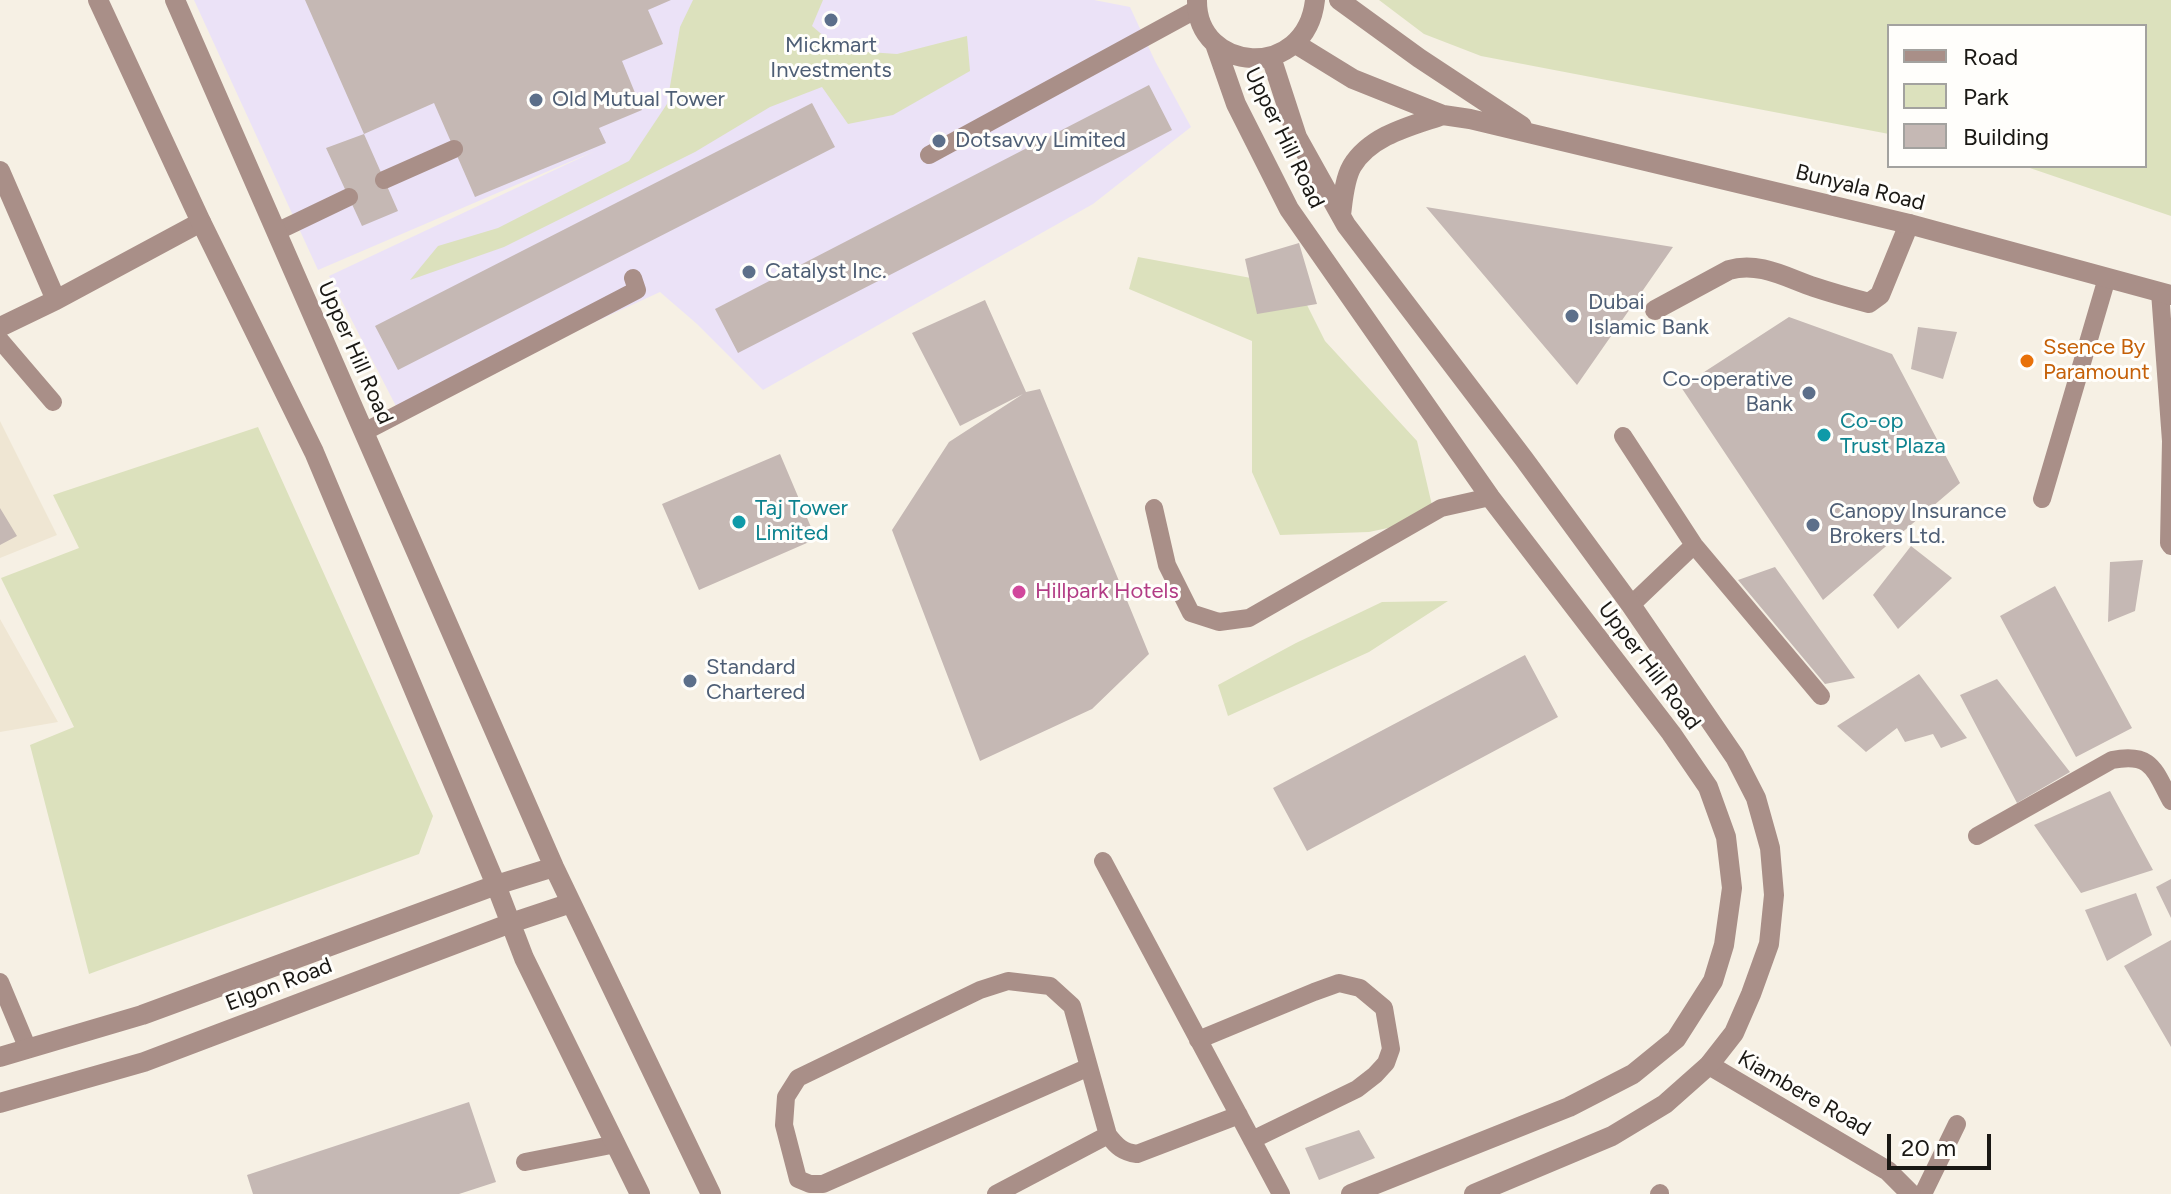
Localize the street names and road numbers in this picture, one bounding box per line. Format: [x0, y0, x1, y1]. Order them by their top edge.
street label: Upper Hill Road [1238, 63, 1330, 213]
street label: Bunyala Road [1793, 159, 1927, 217]
street label: Upper Hill Road [312, 277, 398, 429]
street label: Upper Hill Road [1592, 597, 1706, 735]
street label: Elgon Road [222, 953, 336, 1017]
street label: Kiambere Road [1733, 1045, 1875, 1143]

